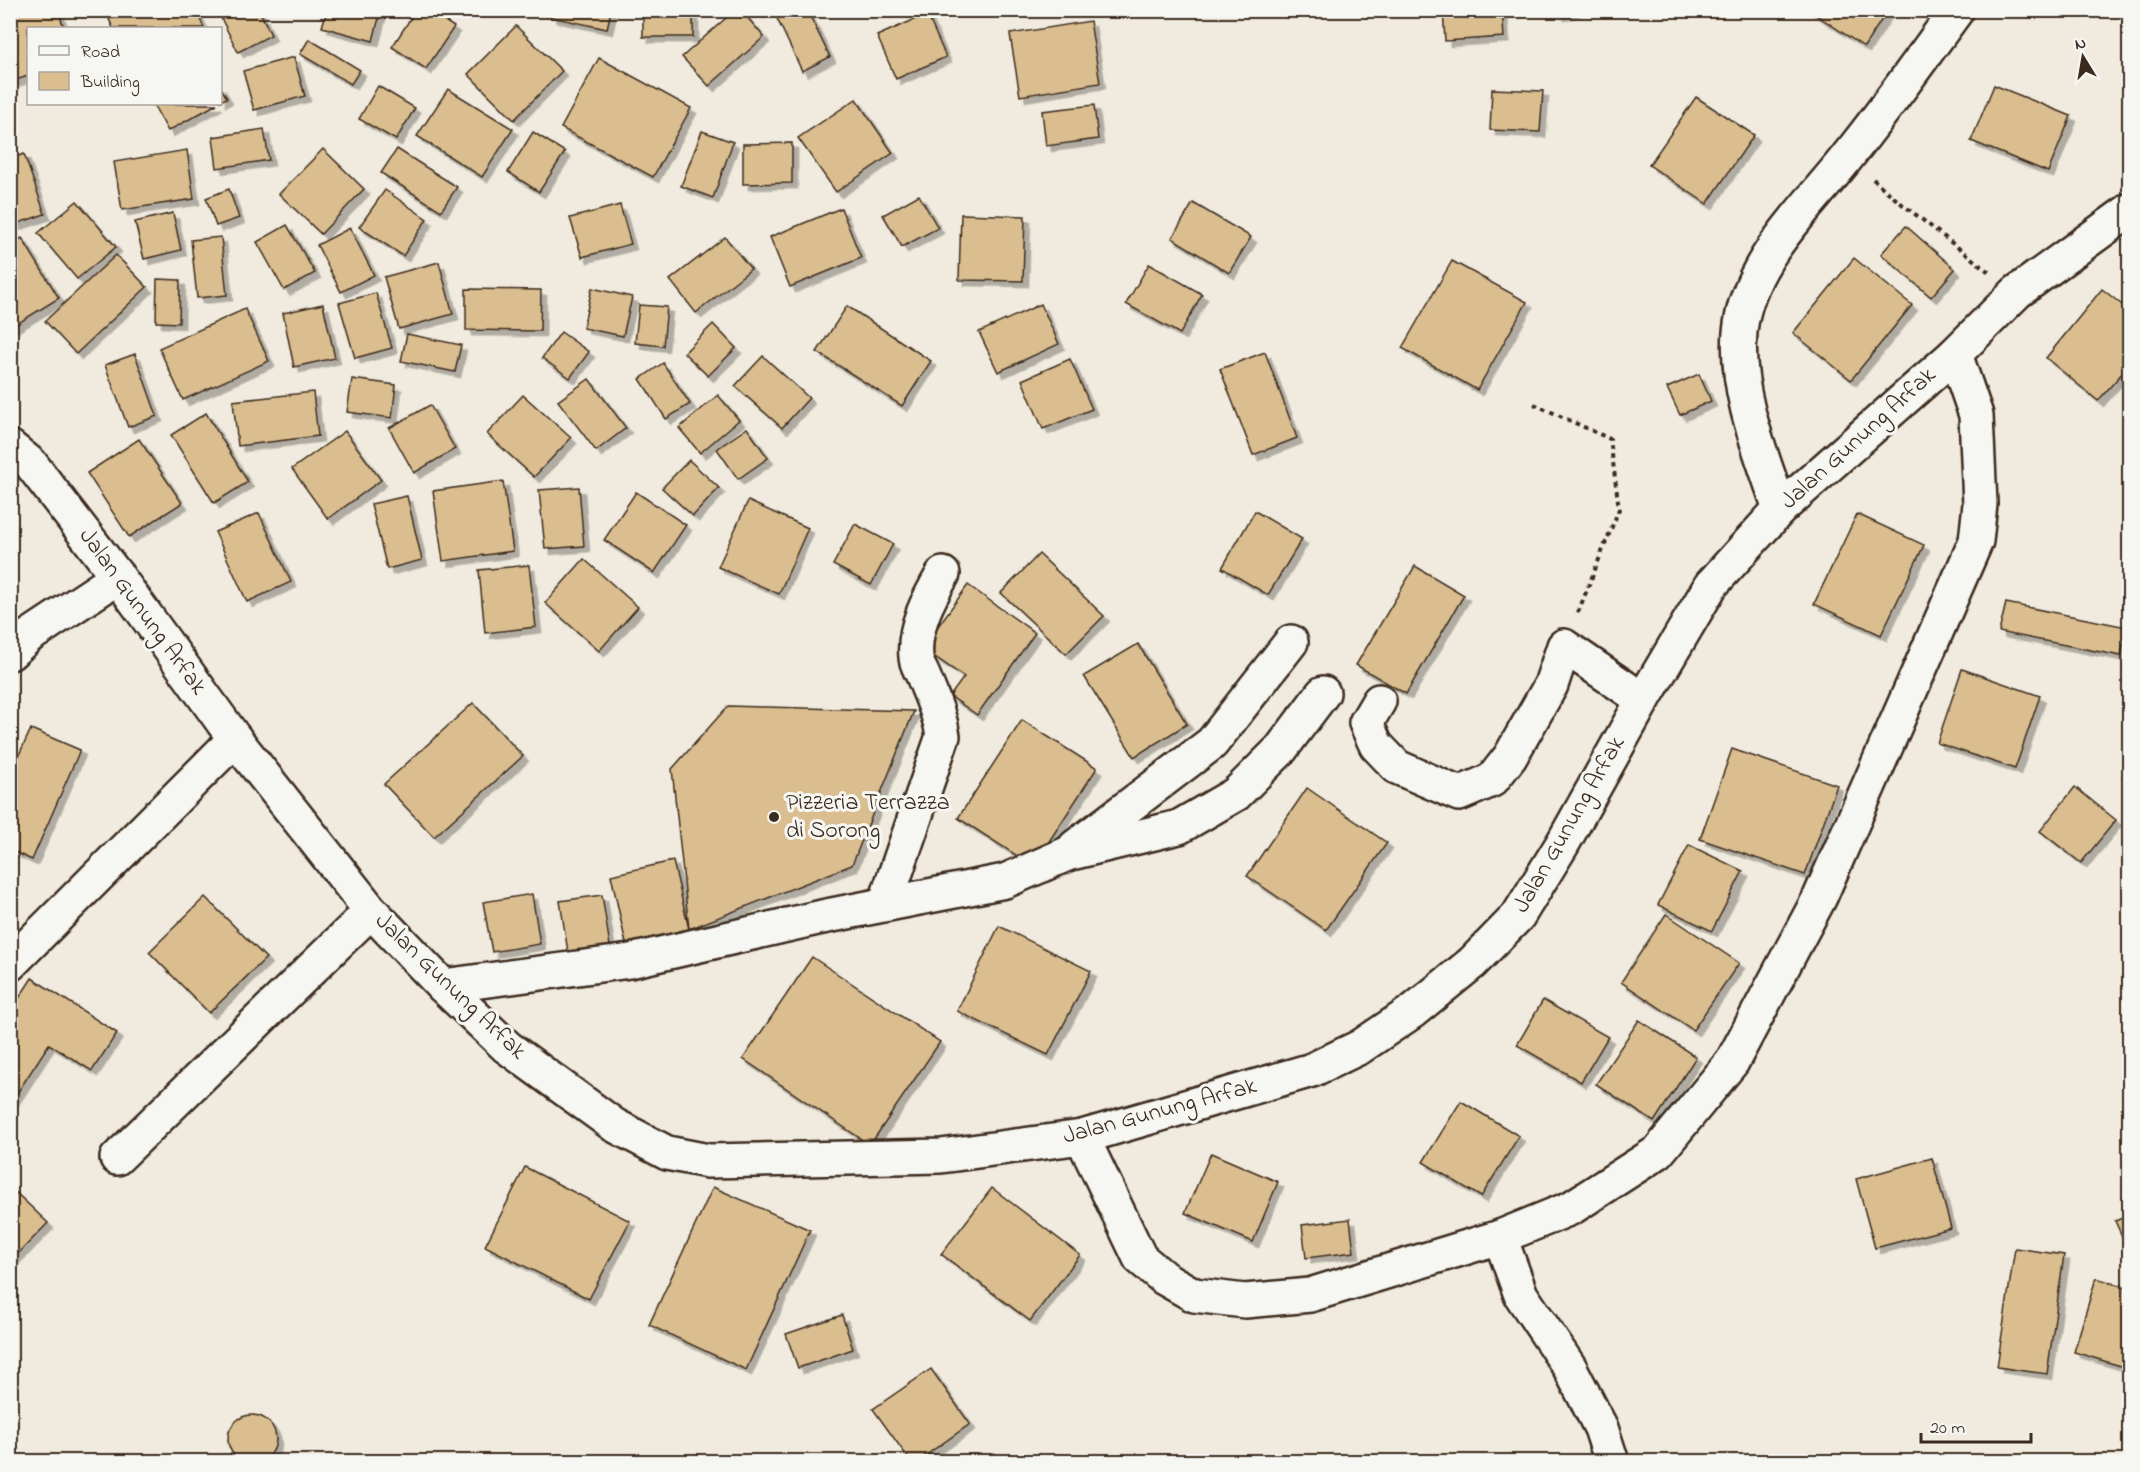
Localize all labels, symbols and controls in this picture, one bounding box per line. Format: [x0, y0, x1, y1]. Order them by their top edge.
legend [27, 27, 222, 105]
north arrow [2053, 27, 2113, 87]
text: N [2073, 31, 2088, 57]
text: Road [81, 40, 120, 66]
text: Building [80, 70, 140, 97]
street label: Jalan Gunung Arfak [1773, 359, 1945, 519]
street label: Jalan Gunung Arfak [69, 521, 215, 703]
street label: Jalan Gunung Arfak [1505, 730, 1635, 920]
place label: Pizzeria Terrazza di Sorong [786, 786, 950, 849]
marker: Pizzeria Terrazza di Sorong [767, 810, 781, 824]
street label: Jalan Gunung Arfak [366, 905, 534, 1069]
street label: Jalan Gunung Arfak [1059, 1069, 1261, 1155]
scale bar [1921, 1406, 2030, 1444]
text: 20 m [1930, 1416, 1965, 1442]

